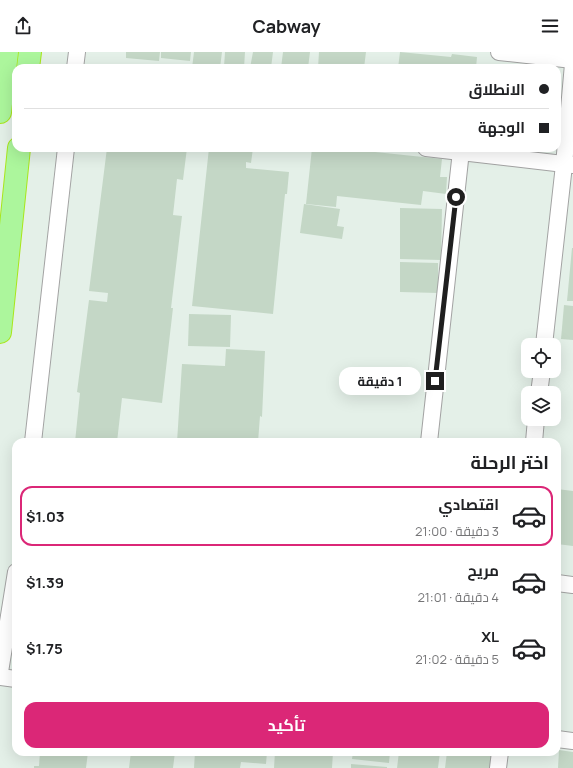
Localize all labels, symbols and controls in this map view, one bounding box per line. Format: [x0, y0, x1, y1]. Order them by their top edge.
text: Cabway [252, 14, 321, 38]
icon: share [12, 15, 34, 37]
icon: menu [539, 15, 561, 37]
text: الانطلاق [469, 79, 525, 100]
text: الوجهة [478, 117, 525, 138]
route start [447, 188, 465, 206]
map controls [521, 338, 561, 426]
button: locate [521, 338, 561, 378]
callout: 1 دقيقة [339, 367, 421, 395]
text: 1 دقيقة [357, 372, 403, 390]
route end [426, 372, 444, 390]
button: layers [521, 386, 561, 426]
text: اختر الرحلة [471, 450, 549, 474]
text: اقتصادي [439, 494, 499, 515]
icon: car [511, 498, 547, 534]
text: $1.03 [26, 506, 65, 527]
text: 3 دقيقة · 21:00 [415, 522, 499, 540]
text: مريح [467, 560, 499, 581]
icon: car [511, 564, 547, 600]
text: $1.39 [26, 572, 64, 593]
text: 4 دقيقة · 21:01 [417, 588, 499, 606]
text: XL [481, 626, 499, 647]
icon: car [511, 630, 547, 666]
text: $1.75 [26, 638, 63, 659]
text: 5 دقيقة · 21:02 [415, 650, 499, 668]
button: تأكيد [24, 702, 549, 748]

